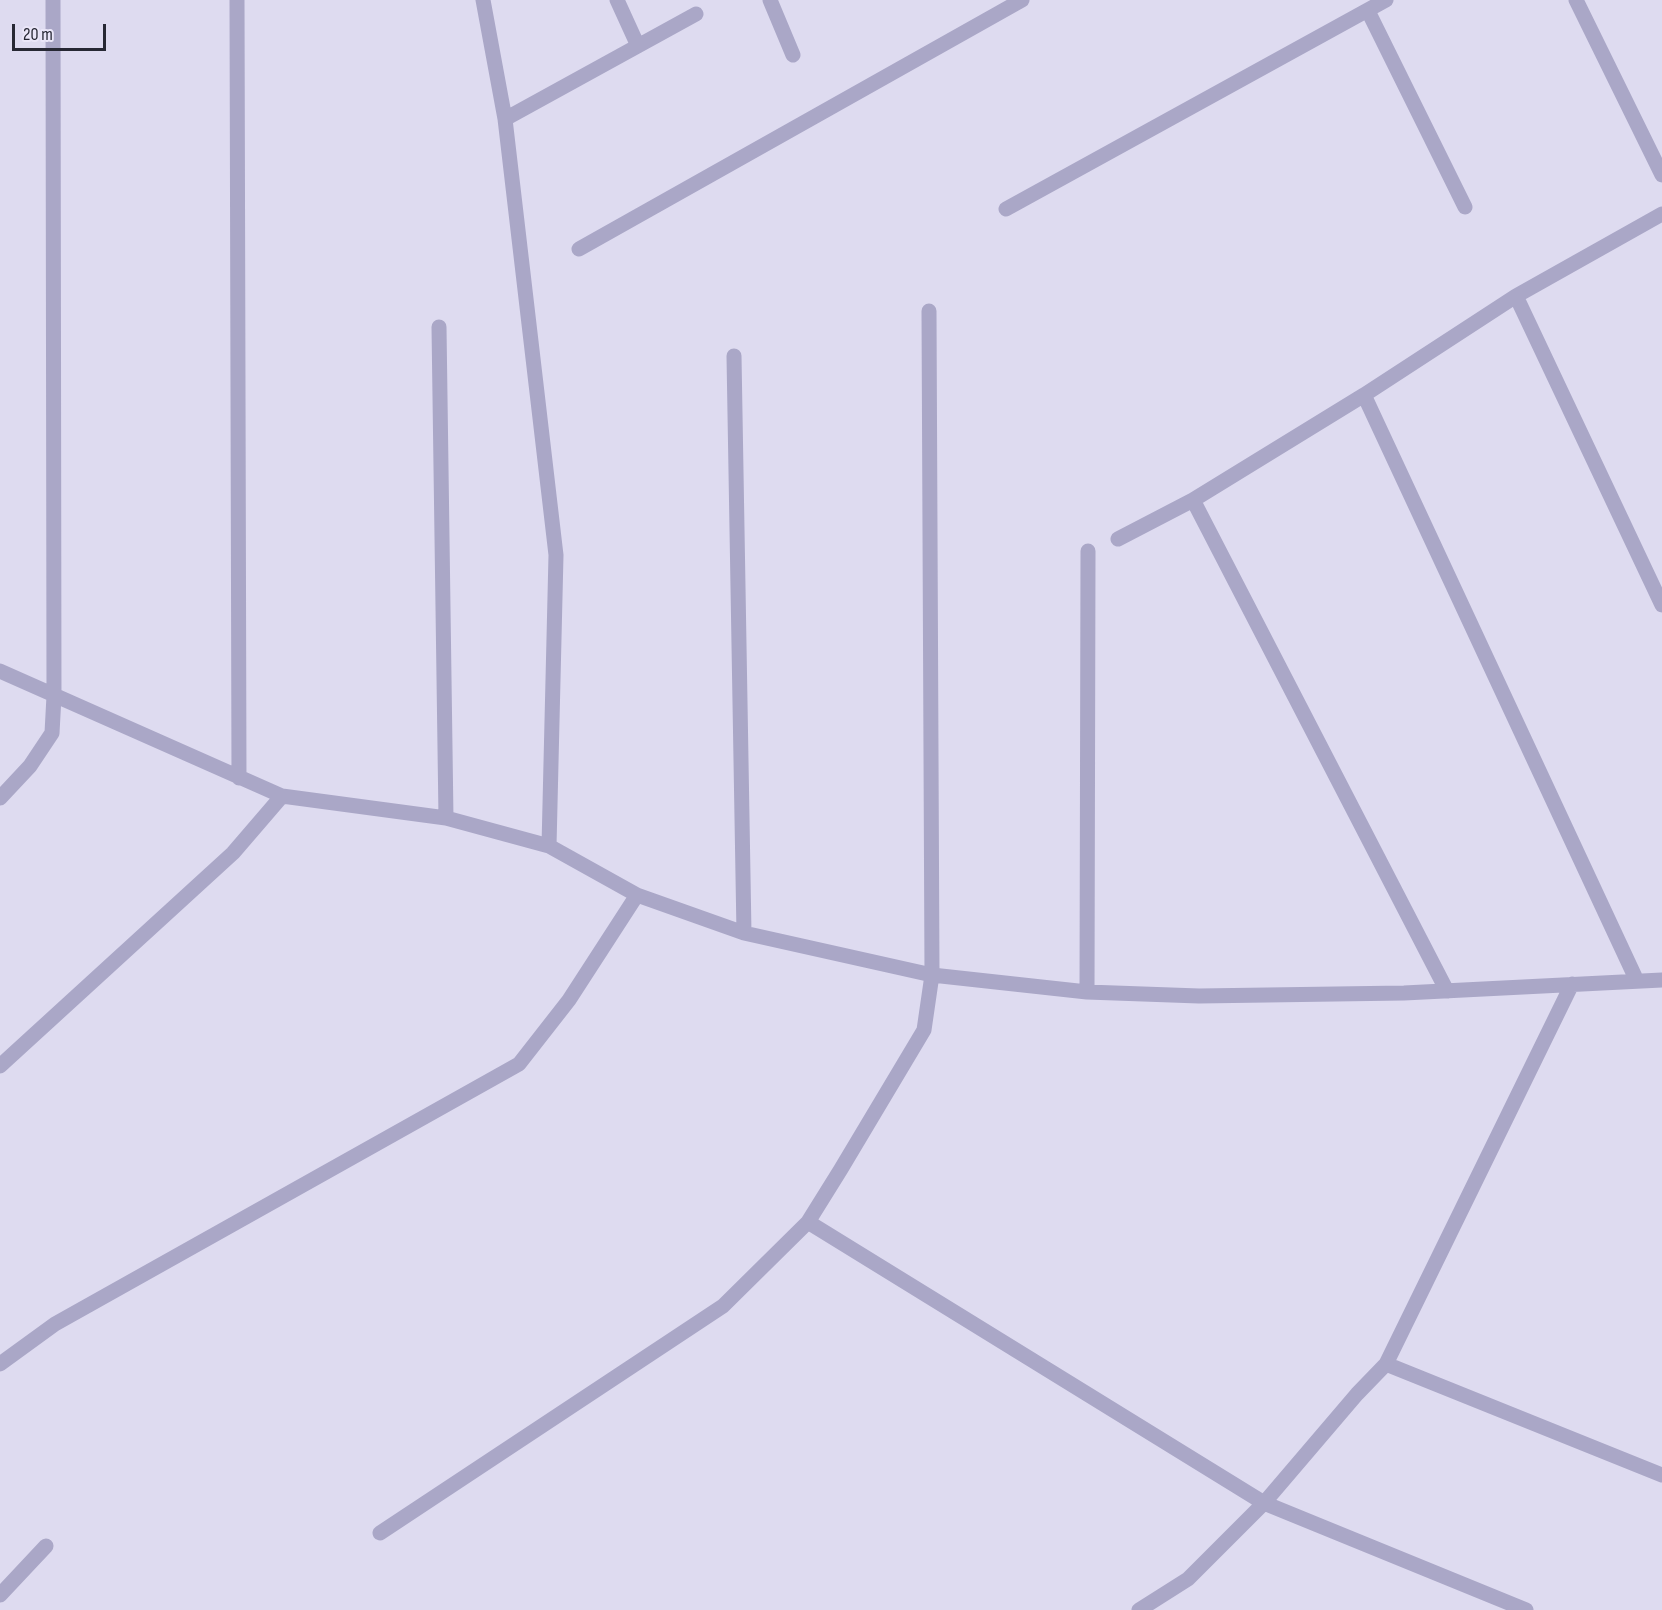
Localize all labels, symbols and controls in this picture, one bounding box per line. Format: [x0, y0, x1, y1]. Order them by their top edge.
scale bar [15, 12, 110, 50]
text: 20 m [23, 24, 53, 45]

